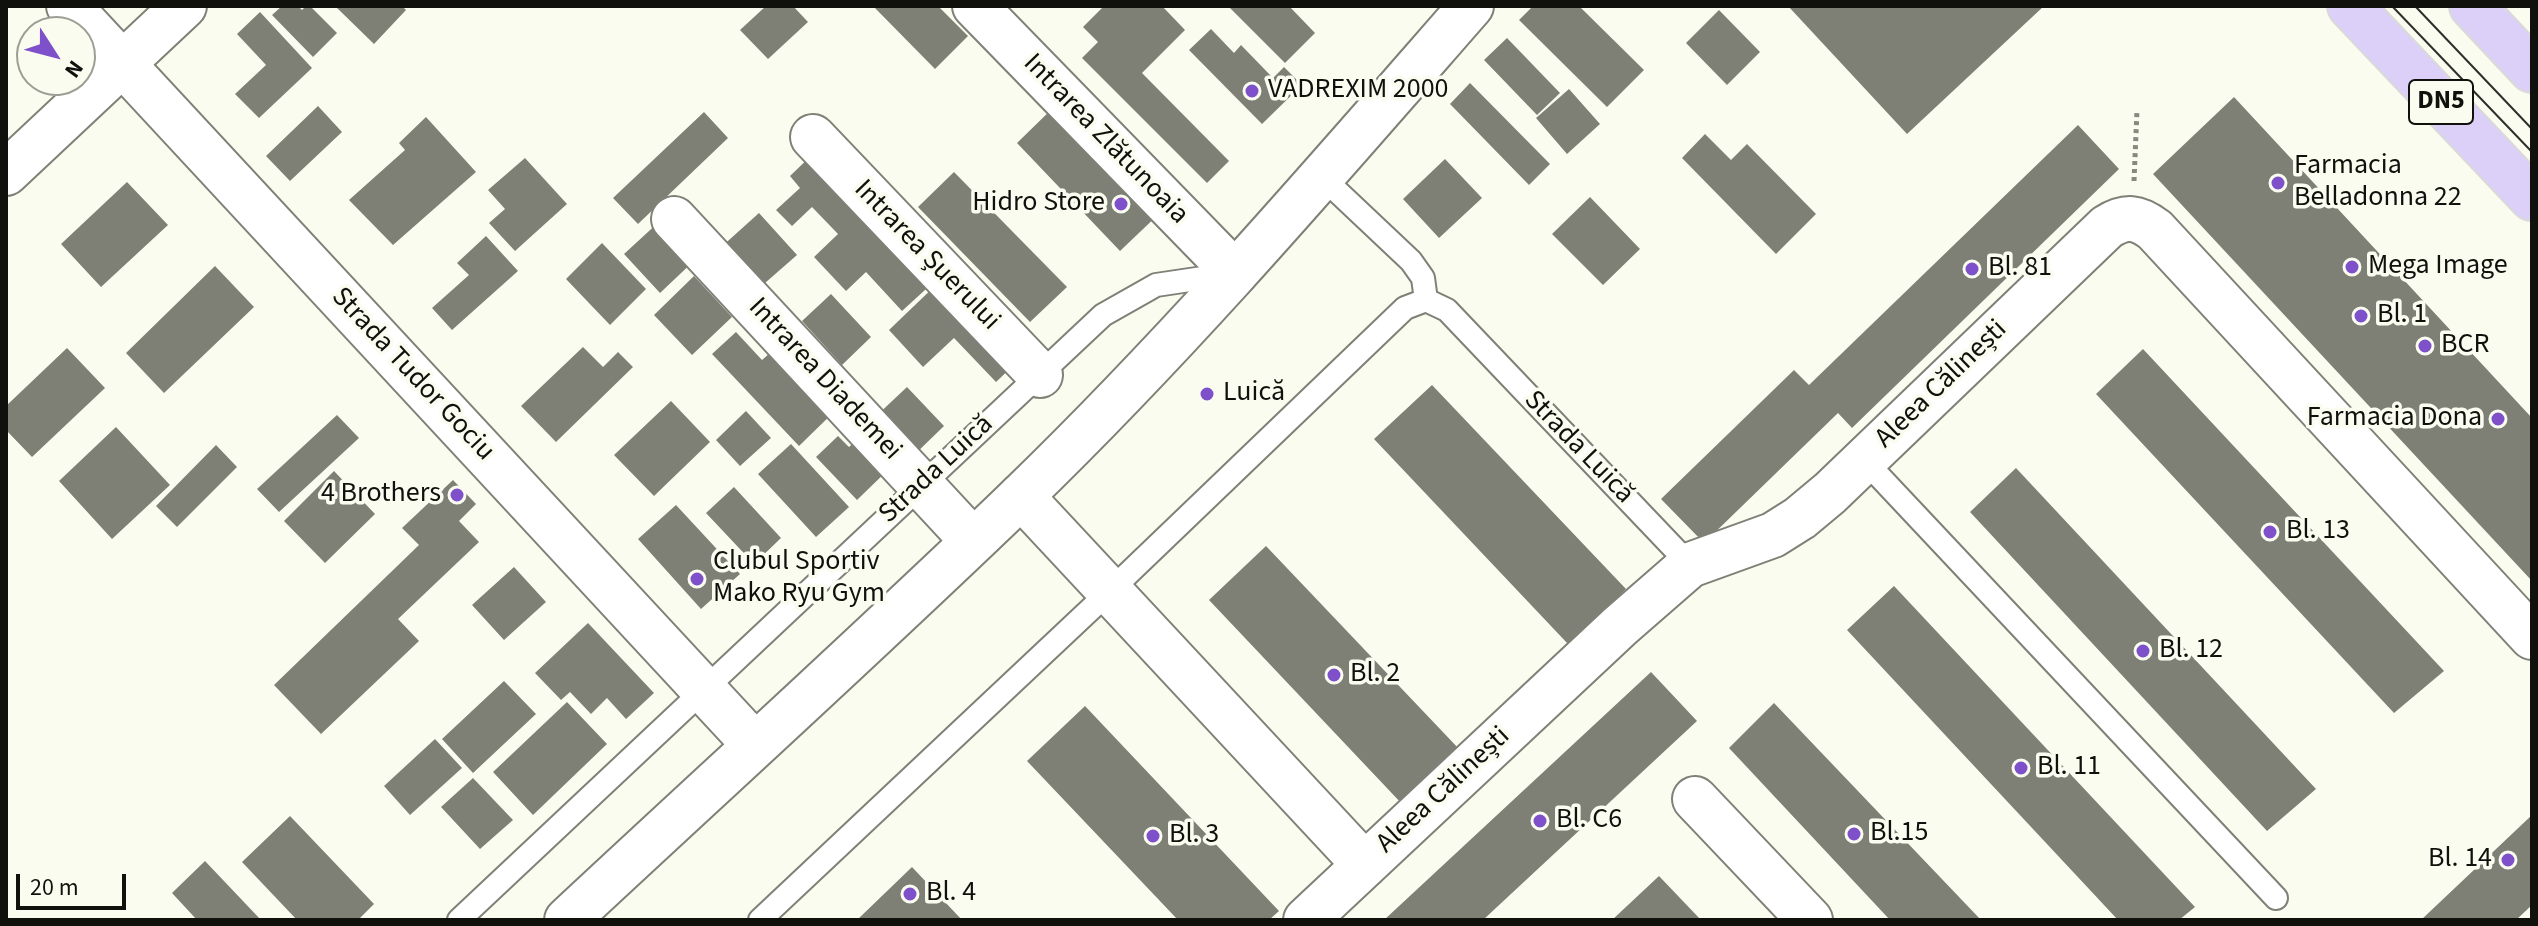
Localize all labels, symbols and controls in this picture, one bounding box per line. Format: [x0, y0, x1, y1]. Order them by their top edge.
north arrow [16, 16, 96, 96]
street label: Intrarea Zlătunoaia [1015, 48, 1195, 232]
text: N [57, 54, 91, 84]
place label: VADREXIM 2000 [1268, 74, 1448, 108]
road number: DN5 [2409, 80, 2473, 124]
marker: VADREXIM 2000 [1243, 82, 1261, 100]
place label: Farmacia Belladonna 22 [2294, 150, 2462, 216]
street label: Intrarea Șuerului [846, 174, 1006, 338]
marker: Farmacia Belladonna 22 [2269, 174, 2287, 192]
place label: Hidro Store [972, 187, 1105, 221]
marker: Hidro Store [1112, 195, 1130, 213]
place label: Mega Image [2368, 250, 2508, 284]
place label: Bl. 81 [1988, 252, 2052, 286]
marker: Mega Image [2343, 258, 2361, 276]
marker: Bl. 81 [1963, 260, 1981, 278]
street label: Strada Tudor Gociu [323, 281, 501, 469]
street label: Intrarea Diademei [740, 292, 908, 468]
place label: Bl. 1 [2377, 299, 2427, 333]
marker: Bl. 1 [2352, 307, 2370, 325]
street label: Aleea Călinești [1869, 314, 2015, 456]
place label: BCR [2441, 329, 2489, 363]
marker: BCR [2416, 337, 2434, 355]
place label: Luică [1223, 377, 1285, 411]
street label: Strada Luică [1516, 384, 1640, 512]
marker: Luică [1198, 385, 1216, 403]
place label: Farmacia Dona [2307, 402, 2482, 436]
street label: Strada Luică [873, 409, 1001, 531]
marker: Farmacia Dona [2489, 410, 2507, 428]
place label: 4 Brothers [321, 478, 441, 512]
marker: 4 Brothers [448, 486, 466, 504]
place label: Bl. 13 [2286, 515, 2350, 549]
marker: Bl. 13 [2261, 523, 2279, 541]
place label: Clubul Sportiv Mako Ryu Gym [713, 546, 885, 612]
marker: Clubul Sportiv Mako Ryu Gym [688, 570, 706, 588]
place label: Bl. 12 [2159, 634, 2223, 668]
marker: Bl. 12 [2134, 642, 2152, 660]
place label: Bl. 2 [1350, 658, 1400, 692]
marker: Bl. 2 [1325, 666, 1343, 684]
street label: Aleea Călinești [1370, 721, 1518, 861]
place label: Bl. 11 [2037, 751, 2101, 785]
marker: Bl. 11 [2012, 759, 2030, 777]
place label: Bl. C6 [1556, 804, 1622, 838]
marker: Bl. C6 [1531, 812, 1549, 830]
place label: Bl.15 [1870, 817, 1928, 851]
place label: Bl. 3 [1169, 819, 1219, 853]
marker: Bl.15 [1845, 825, 1863, 843]
marker: Bl. 3 [1144, 827, 1162, 845]
place label: Bl. 14 [2428, 843, 2492, 877]
marker: Bl. 14 [2499, 851, 2517, 869]
scale bar [20, 858, 130, 908]
text: 20 m [30, 870, 79, 905]
place label: Bl. 4 [926, 877, 976, 911]
marker: Bl. 4 [901, 885, 919, 903]

